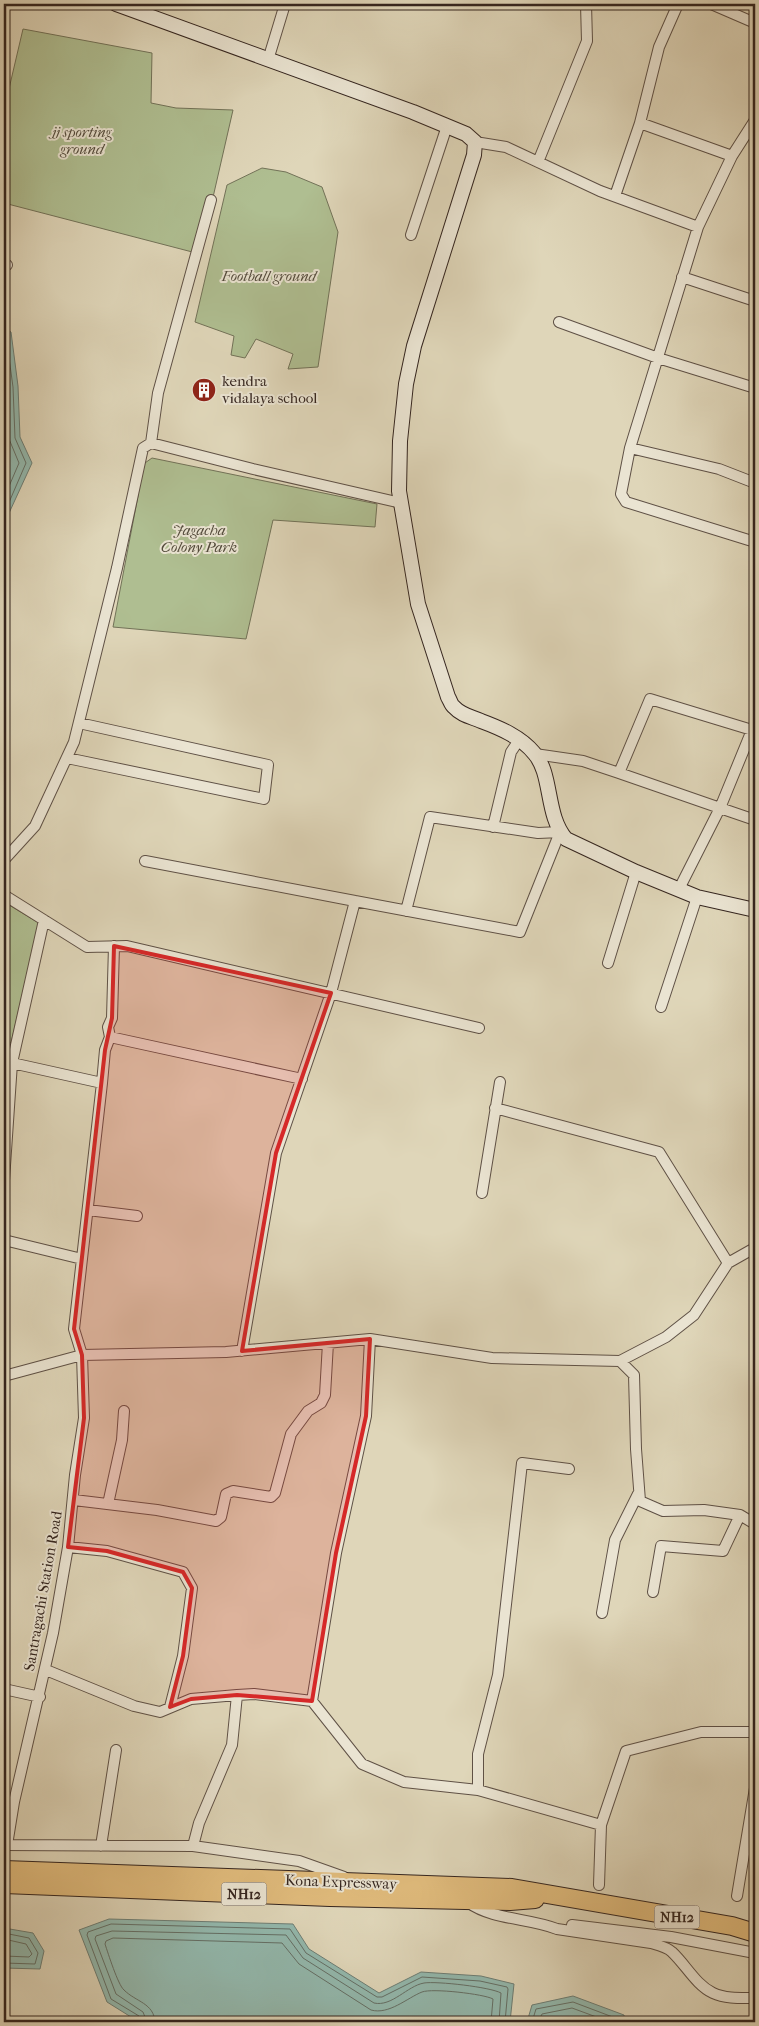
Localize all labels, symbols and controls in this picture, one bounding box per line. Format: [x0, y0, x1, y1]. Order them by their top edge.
park label: jj sporting ground [48, 123, 113, 158]
park label: Football ground [221, 267, 319, 285]
place label: kendra vidalaya school [222, 372, 317, 407]
building icon: kendra vidalaya school [191, 377, 217, 403]
park label: Jagacha Colony Park [161, 521, 237, 556]
street label: Santragachi Station Road [20, 1509, 66, 1672]
street label: Kona Expressway [284, 1871, 399, 1893]
road number: NH12 [222, 1882, 266, 1906]
road number: NH12 [654, 1905, 700, 1928]

